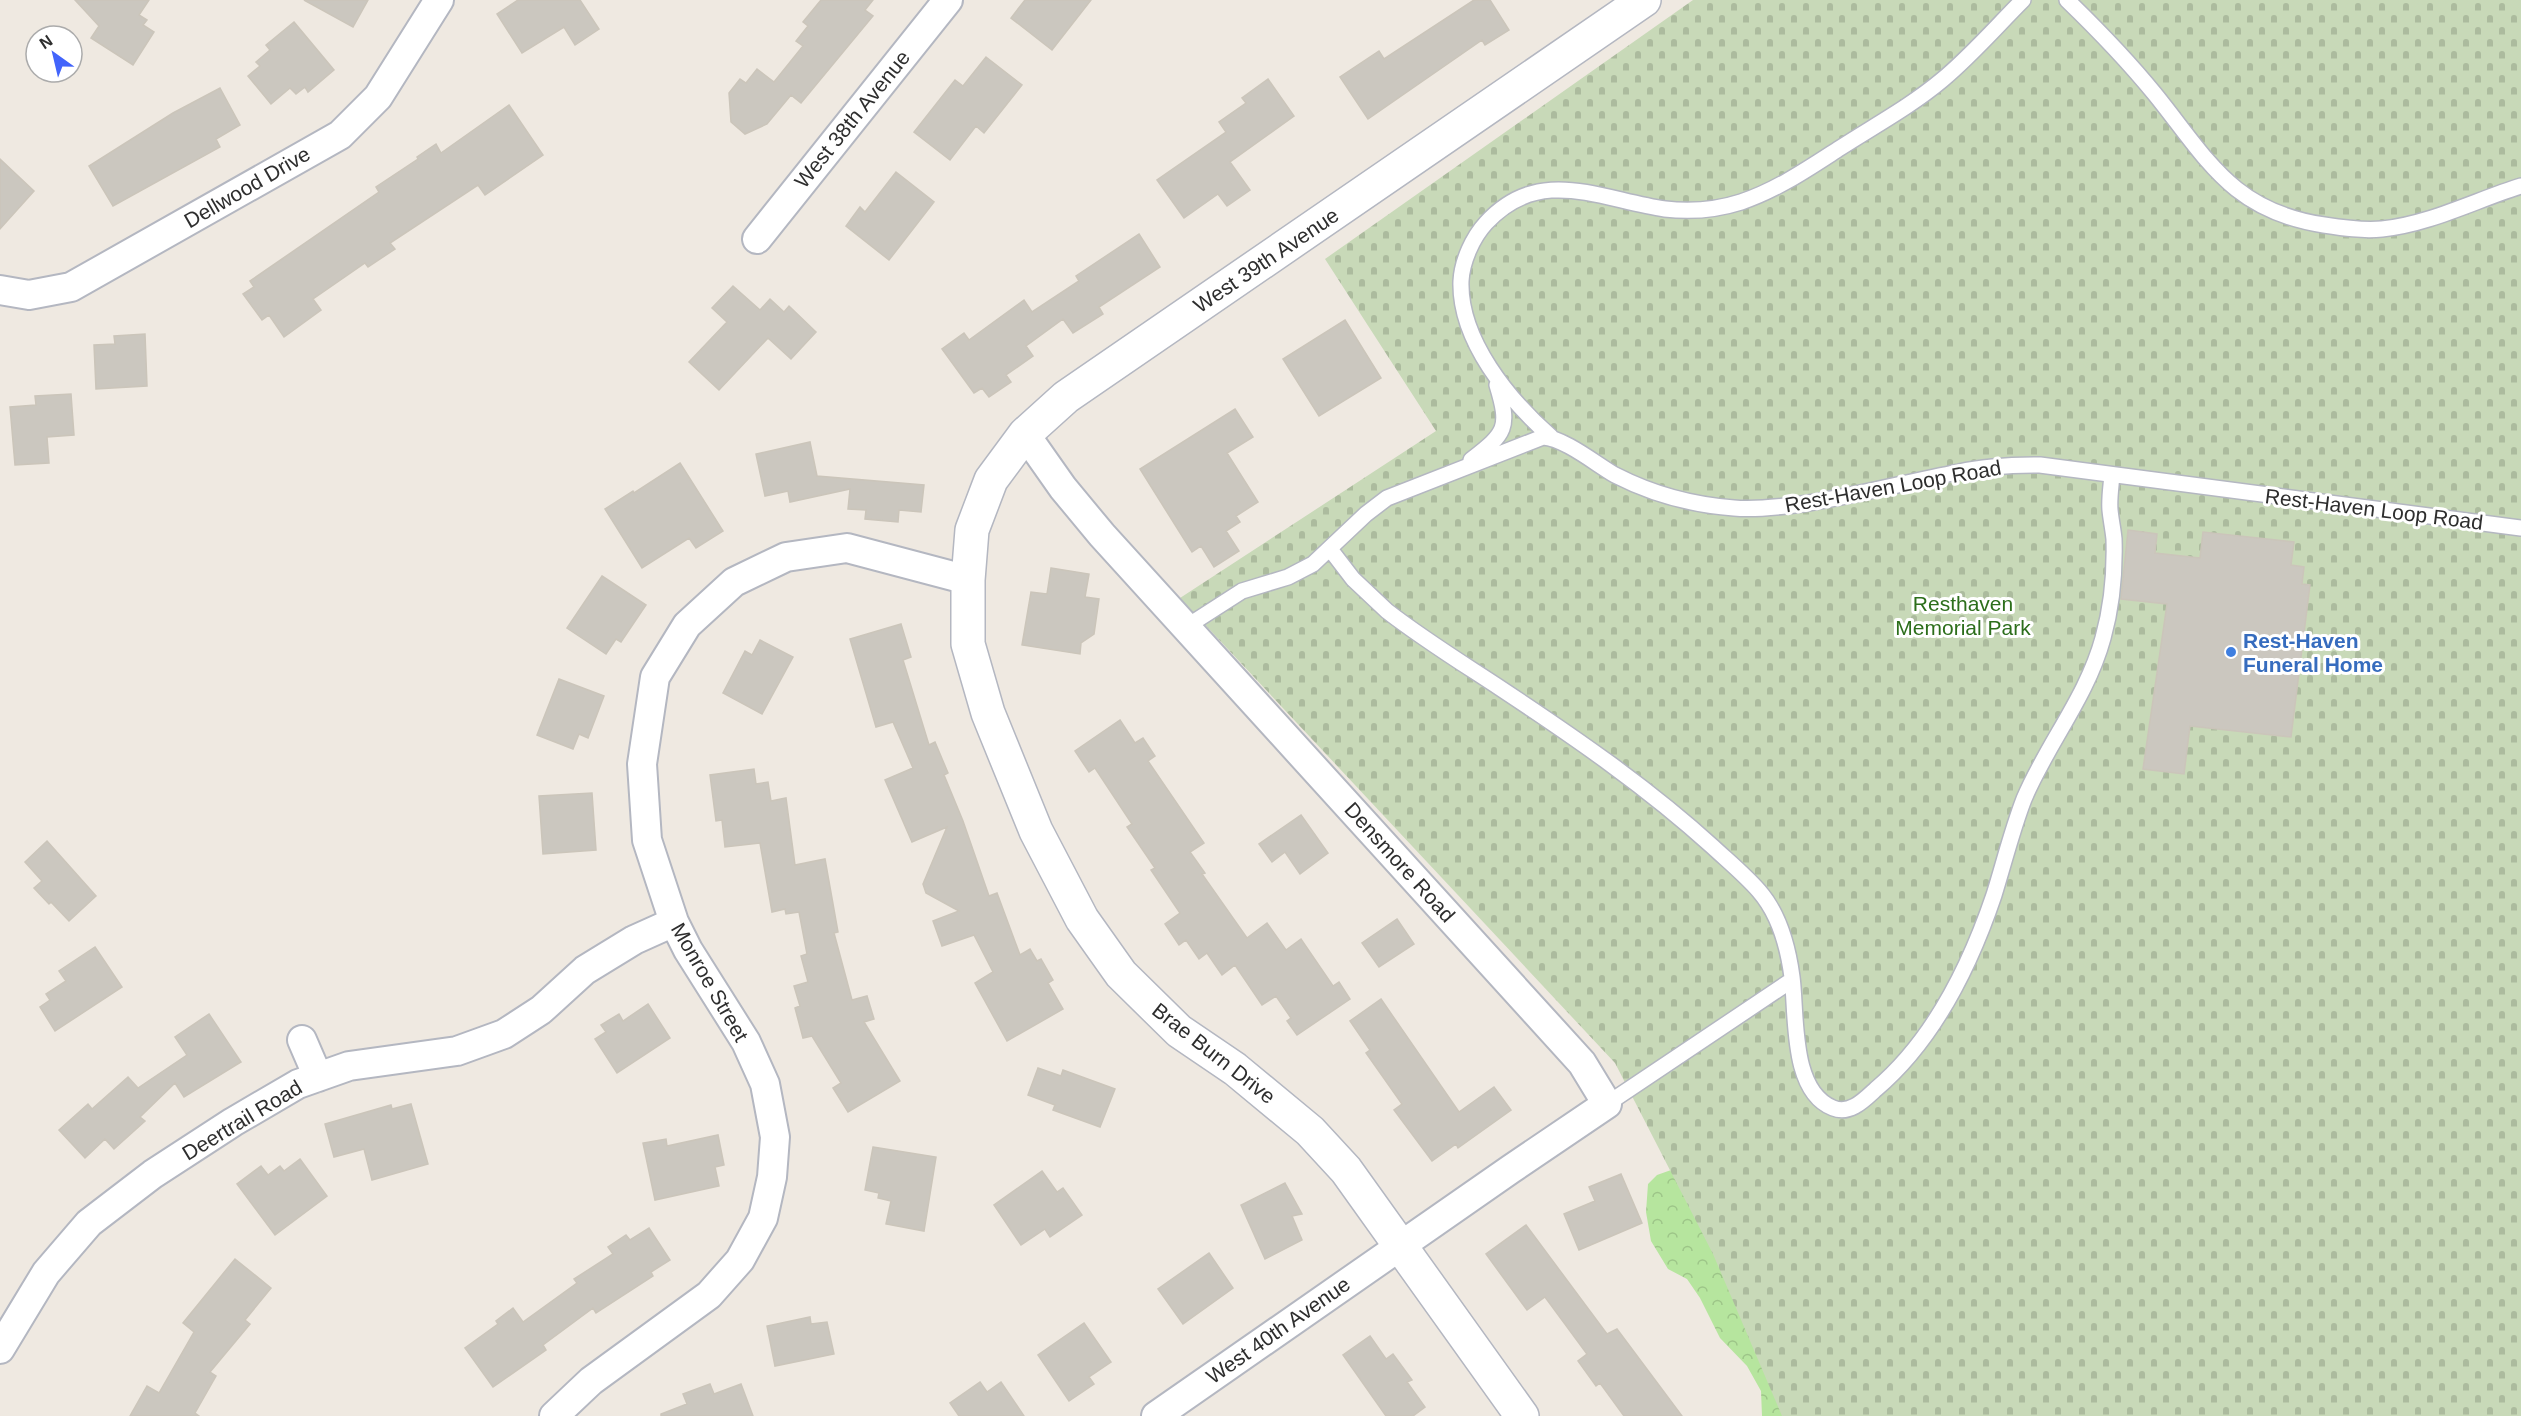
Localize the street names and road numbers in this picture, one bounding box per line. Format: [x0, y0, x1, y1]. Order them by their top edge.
street label: West 38th Avenue [790, 46, 914, 192]
street label: Dellwood Drive [180, 142, 314, 232]
street label: West 39th Avenue [1189, 203, 1343, 317]
street label: Rest-Haven Loop Road [1783, 456, 2003, 516]
street label: Rest-Haven Loop Road [2264, 484, 2484, 534]
street label: Densmore Road [1340, 797, 1460, 927]
street label: Monroe Street [667, 919, 753, 1046]
street label: Brae Burn Drive [1148, 998, 1280, 1108]
street label: Deertrail Road [178, 1075, 306, 1165]
street label: West 40th Avenue [1202, 1272, 1354, 1388]

